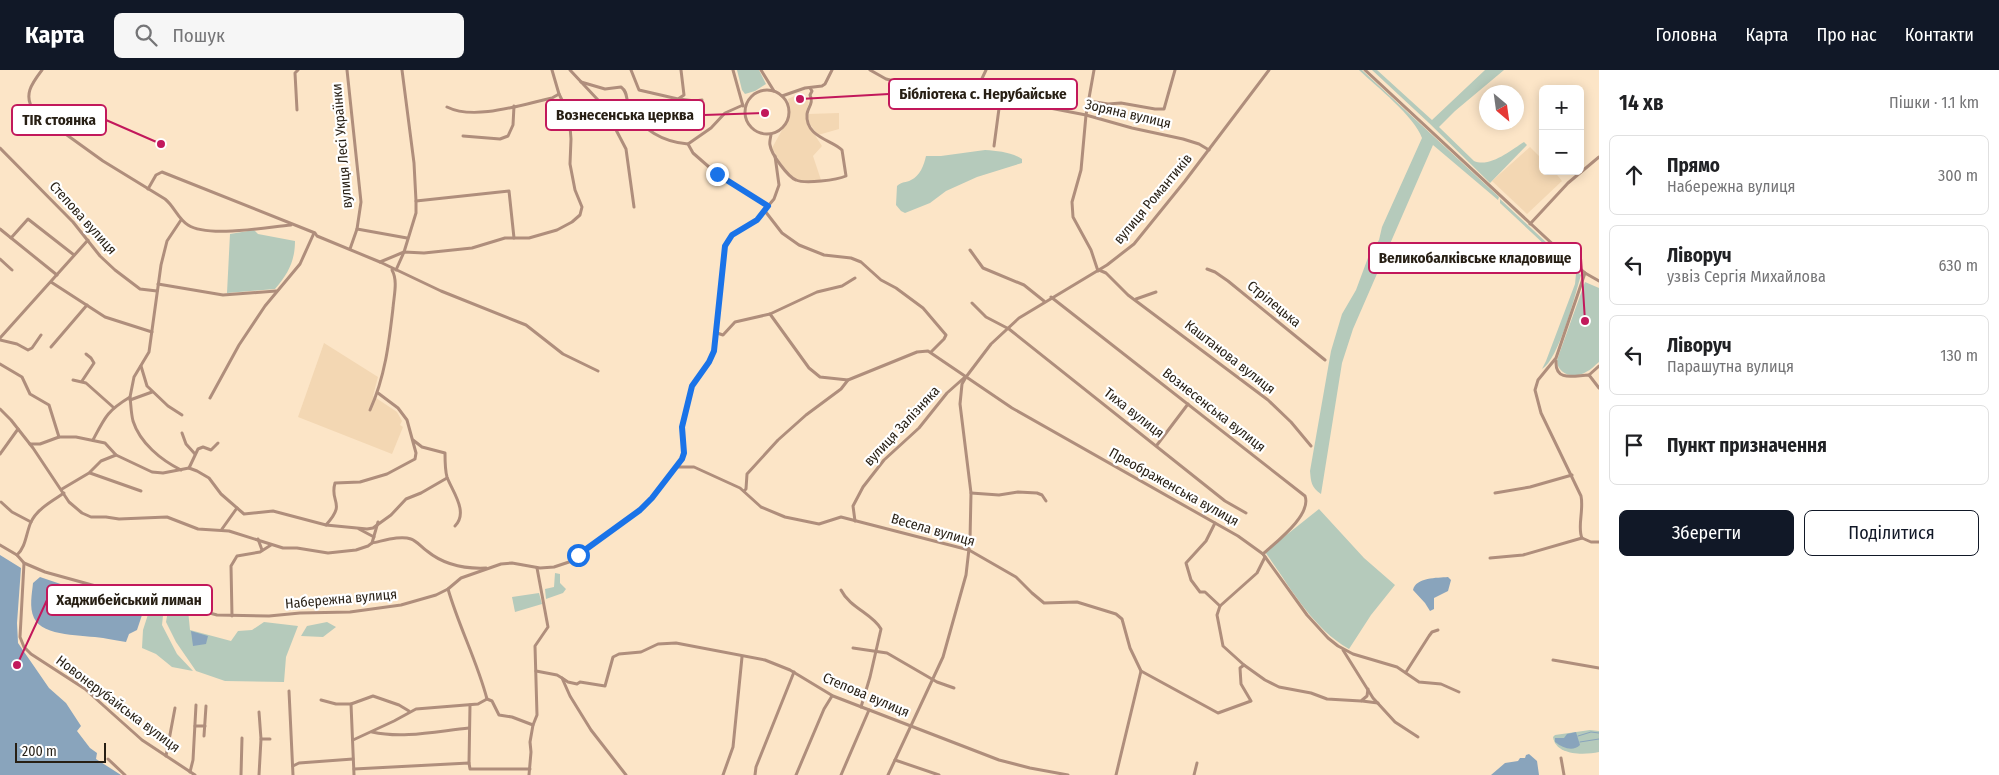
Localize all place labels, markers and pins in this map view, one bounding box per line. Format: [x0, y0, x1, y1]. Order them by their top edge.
callout: Бібліотека с. Нерубайське [889, 79, 1077, 109]
callout: Вознесенська церква [546, 100, 704, 130]
callout: TIR стоянка [12, 105, 106, 135]
callout: Великобалківське кладовище [1369, 243, 1581, 273]
callout: Хаджибейський лиман [47, 585, 212, 615]

